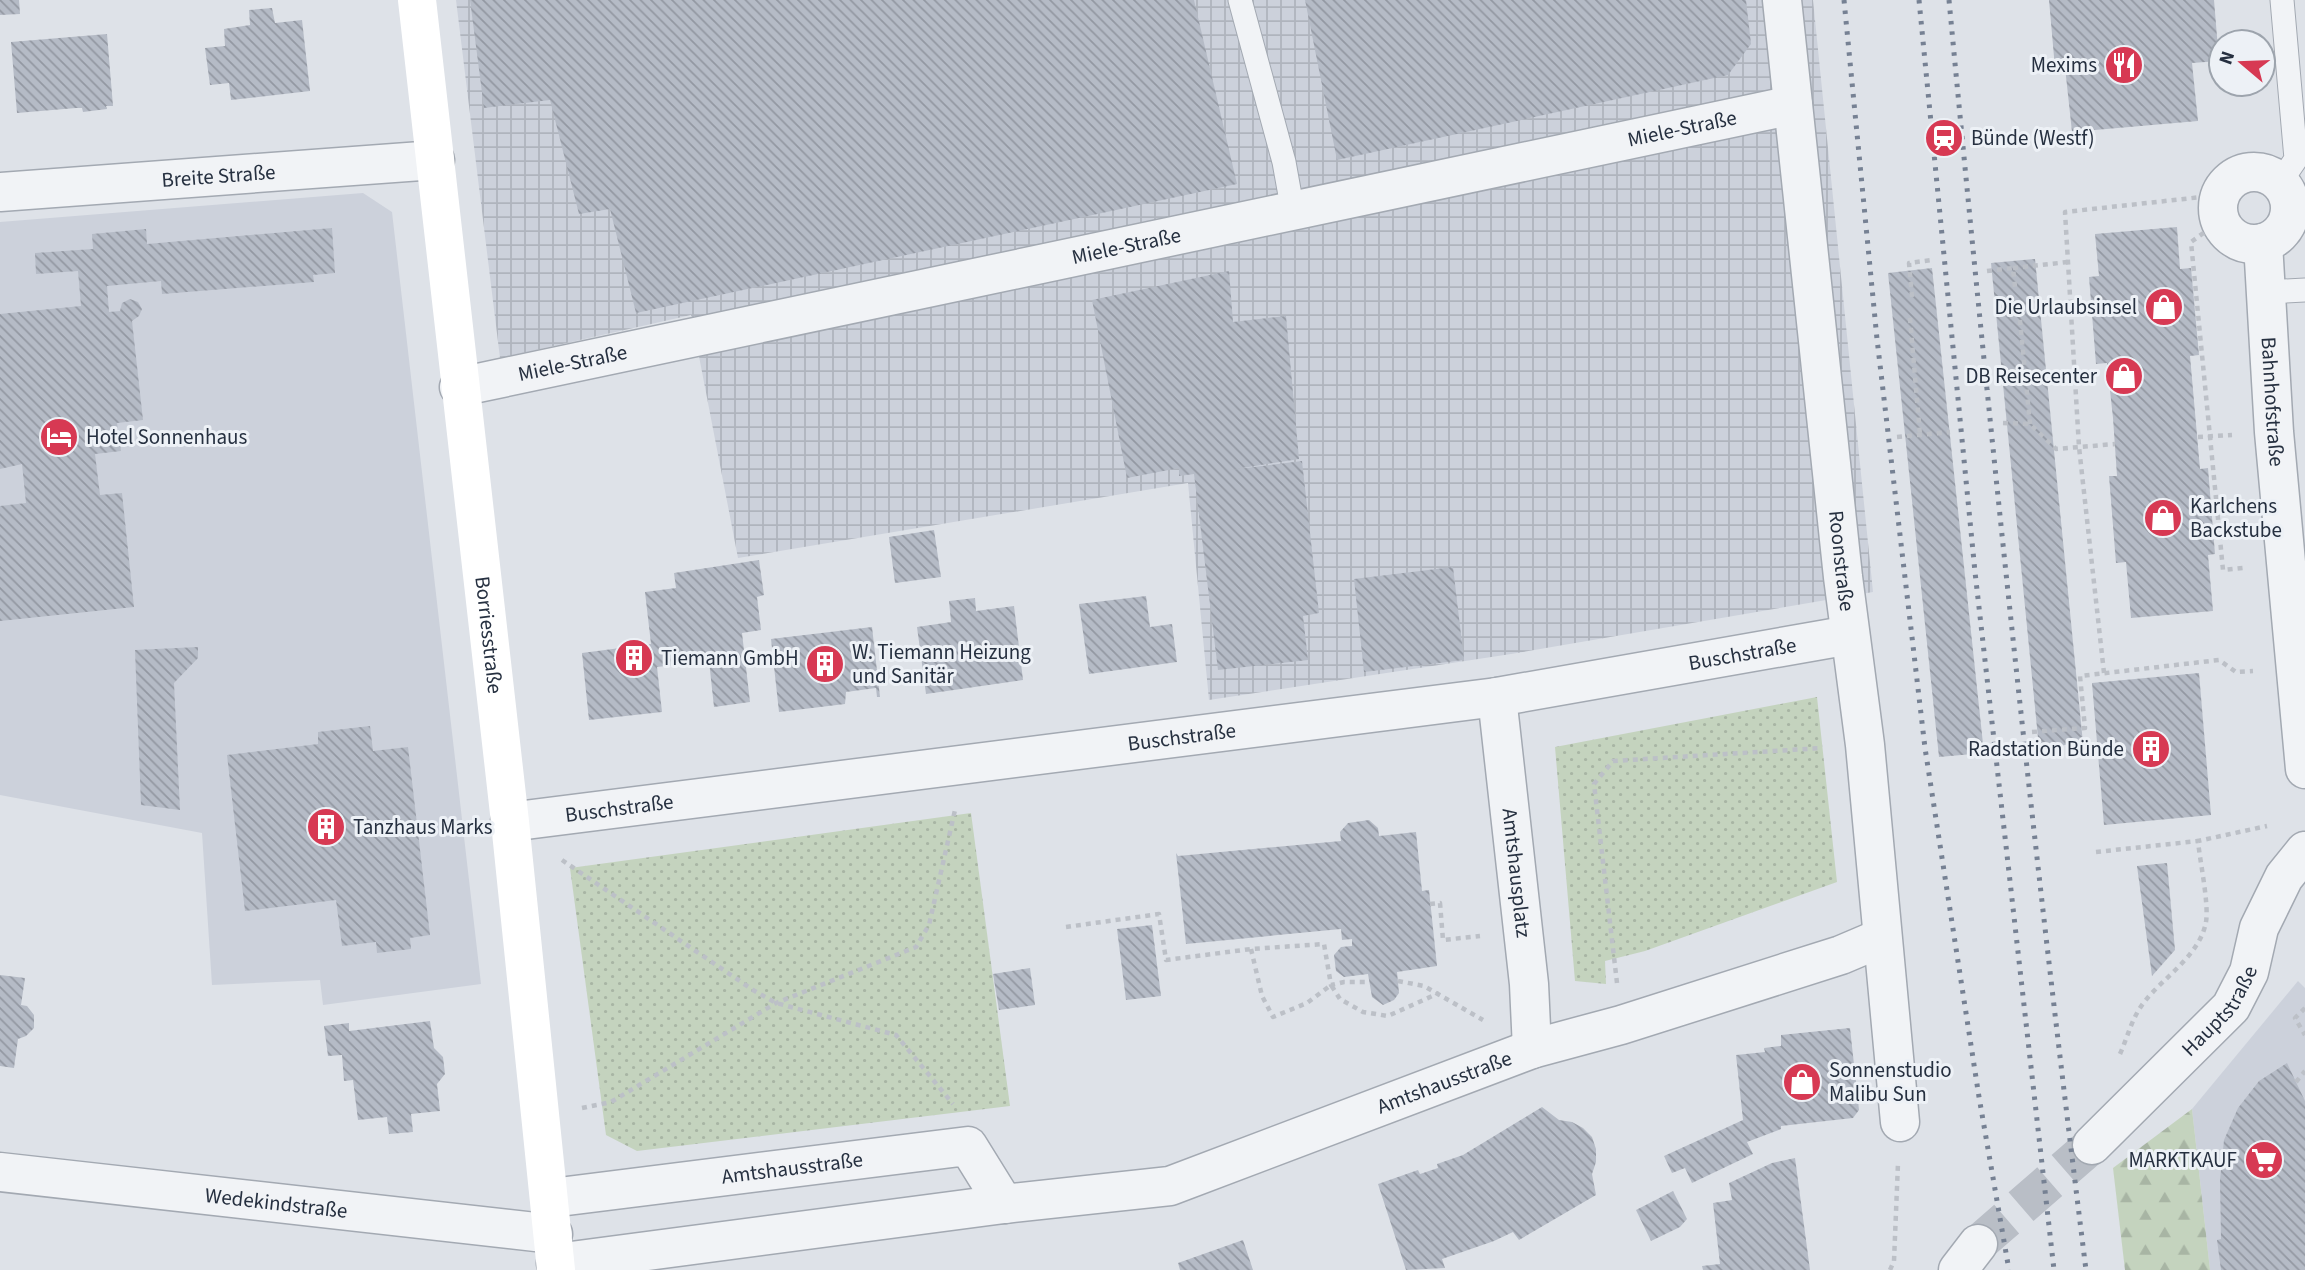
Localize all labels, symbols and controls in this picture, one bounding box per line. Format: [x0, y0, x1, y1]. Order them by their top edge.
north arrow [2207, 28, 2277, 98]
restaurant icon: Mexims [2103, 44, 2145, 86]
text: N [2213, 48, 2242, 68]
place label: Mexims [2031, 50, 2097, 80]
street label: Miele-Straße [1625, 102, 1739, 155]
station icon: Bünde (Westf) [1923, 117, 1965, 159]
place label: Bünde (Westf) [1971, 123, 2095, 153]
street label: Breite Straße [160, 157, 276, 195]
street label: Miele-Straße [1069, 220, 1184, 272]
shop icon: Die Urlaubsinsel [2143, 286, 2185, 328]
place label: Die Urlaubsinsel [1995, 292, 2137, 322]
street label: Bahnhofstraße [2253, 336, 2292, 468]
street label: Miele-Straße [515, 337, 630, 389]
shop icon: DB Reisecenter [2103, 355, 2145, 397]
place label: DB Reisecenter [1965, 361, 2098, 391]
hotel icon: Hotel Sonnenhaus [38, 416, 80, 458]
place label: Hotel Sonnenhaus [86, 422, 247, 452]
place label: Karlchens Backstube [2190, 491, 2282, 545]
shop icon: Karlchens Backstube [2142, 497, 2184, 539]
street label: Roonstraße [1821, 509, 1862, 613]
street label: Borriesstraße [467, 575, 510, 695]
street label: Buschstraße [1686, 630, 1799, 678]
building icon: Tiemann GmbH [613, 637, 655, 679]
place label: W. Tiemann Heizung und Sanitär [852, 637, 1031, 691]
place label: Tiemann GmbH [661, 643, 799, 673]
building icon: W. Tiemann Heizung und Sanitär [804, 643, 846, 685]
street label: Buschstraße [1126, 715, 1238, 759]
building icon: Radstation Bünde [2130, 728, 2172, 770]
place label: Radstation Bünde [1968, 734, 2124, 764]
street label: Buschstraße [563, 786, 675, 830]
building icon: Tanzhaus Marks [305, 806, 347, 848]
street label: Amtshausplatz [1494, 807, 1539, 939]
place label: Tanzhaus Marks [353, 812, 493, 842]
street label: Hauptstraße [2175, 963, 2265, 1063]
street label: Amtshausstraße [1372, 1043, 1516, 1121]
place label: Sonnenstudio Malibu Sun [1829, 1055, 1952, 1109]
shop icon: Sonnenstudio Malibu Sun [1781, 1061, 1823, 1103]
supermarket icon: MARKTKAUF [2243, 1139, 2285, 1181]
street label: Amtshausstraße [720, 1144, 865, 1192]
place label: MARKTKAUF [2128, 1145, 2237, 1175]
street label: Wedekindstraße [203, 1180, 349, 1226]

